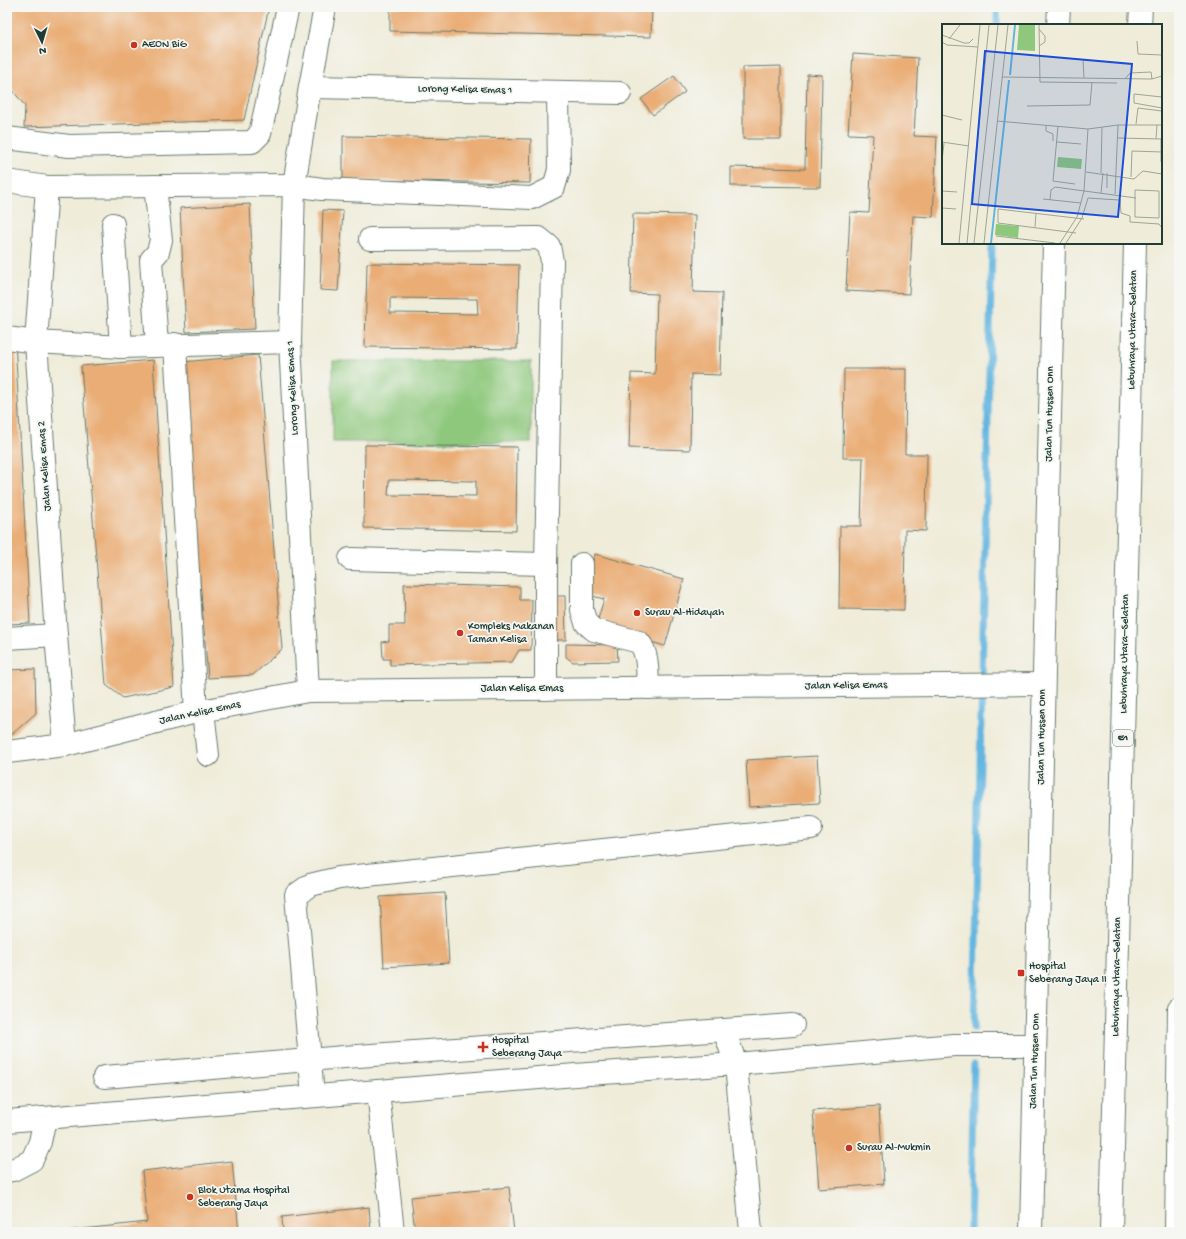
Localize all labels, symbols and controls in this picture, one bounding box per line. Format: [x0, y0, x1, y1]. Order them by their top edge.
north arrow [22, 22, 62, 62]
inset map [942, 24, 1162, 244]
place label: AEON BiG [142, 39, 188, 51]
marker: AEON BiG [129, 40, 139, 50]
text: N [39, 44, 47, 56]
street label: Lorong Kelisa Emas 1 [418, 83, 512, 97]
street label: Lebuhraya Utara–Selatan [1126, 269, 1140, 390]
street label: Lorong Kelisa Emas 1 [285, 340, 301, 436]
street label: Jalan Tun Hussen Onn [1043, 365, 1057, 462]
street label: Jalan Kelisa Emas 2 [36, 420, 54, 512]
street label: Lebuhraya Utara–Selatan [1118, 593, 1132, 714]
place label: Surau Al-Hidayah [645, 607, 724, 619]
marker: Surau Al-Hidayah [632, 608, 642, 618]
place label: Kompleks Makanan Taman Kelisa [467, 621, 555, 646]
marker: Kompleks Makanan Taman Kelisa [455, 628, 465, 638]
street label: Jalan Kelisa Emas [805, 679, 888, 693]
street label: Jalan Kelisa Emas [481, 683, 564, 695]
street label: Jalan Tun Hussen Onn [1035, 688, 1049, 785]
street label: Jalan Kelisa Emas [158, 698, 242, 727]
road number: E1 [1113, 730, 1133, 746]
street label: Lebuhraya Utara–Selatan [1110, 916, 1124, 1037]
place label: Hospital Seberang Jaya II [1029, 961, 1107, 986]
marker: Hospital Seberang Jaya II [1016, 968, 1026, 978]
street label: Jalan Tun Hussen Onn [1027, 1012, 1043, 1109]
place label: Hospital Seberang Jaya [492, 1035, 563, 1060]
marker: Hospital Seberang Jaya [477, 1041, 489, 1053]
place label: Surau Al-Mukmin [857, 1142, 931, 1154]
marker: Surau Al-Mukmin [844, 1143, 854, 1153]
place label: Blok Utama Hospital Seberang Jaya [197, 1185, 290, 1210]
marker: Blok Utama Hospital Seberang Jaya [185, 1192, 195, 1202]

